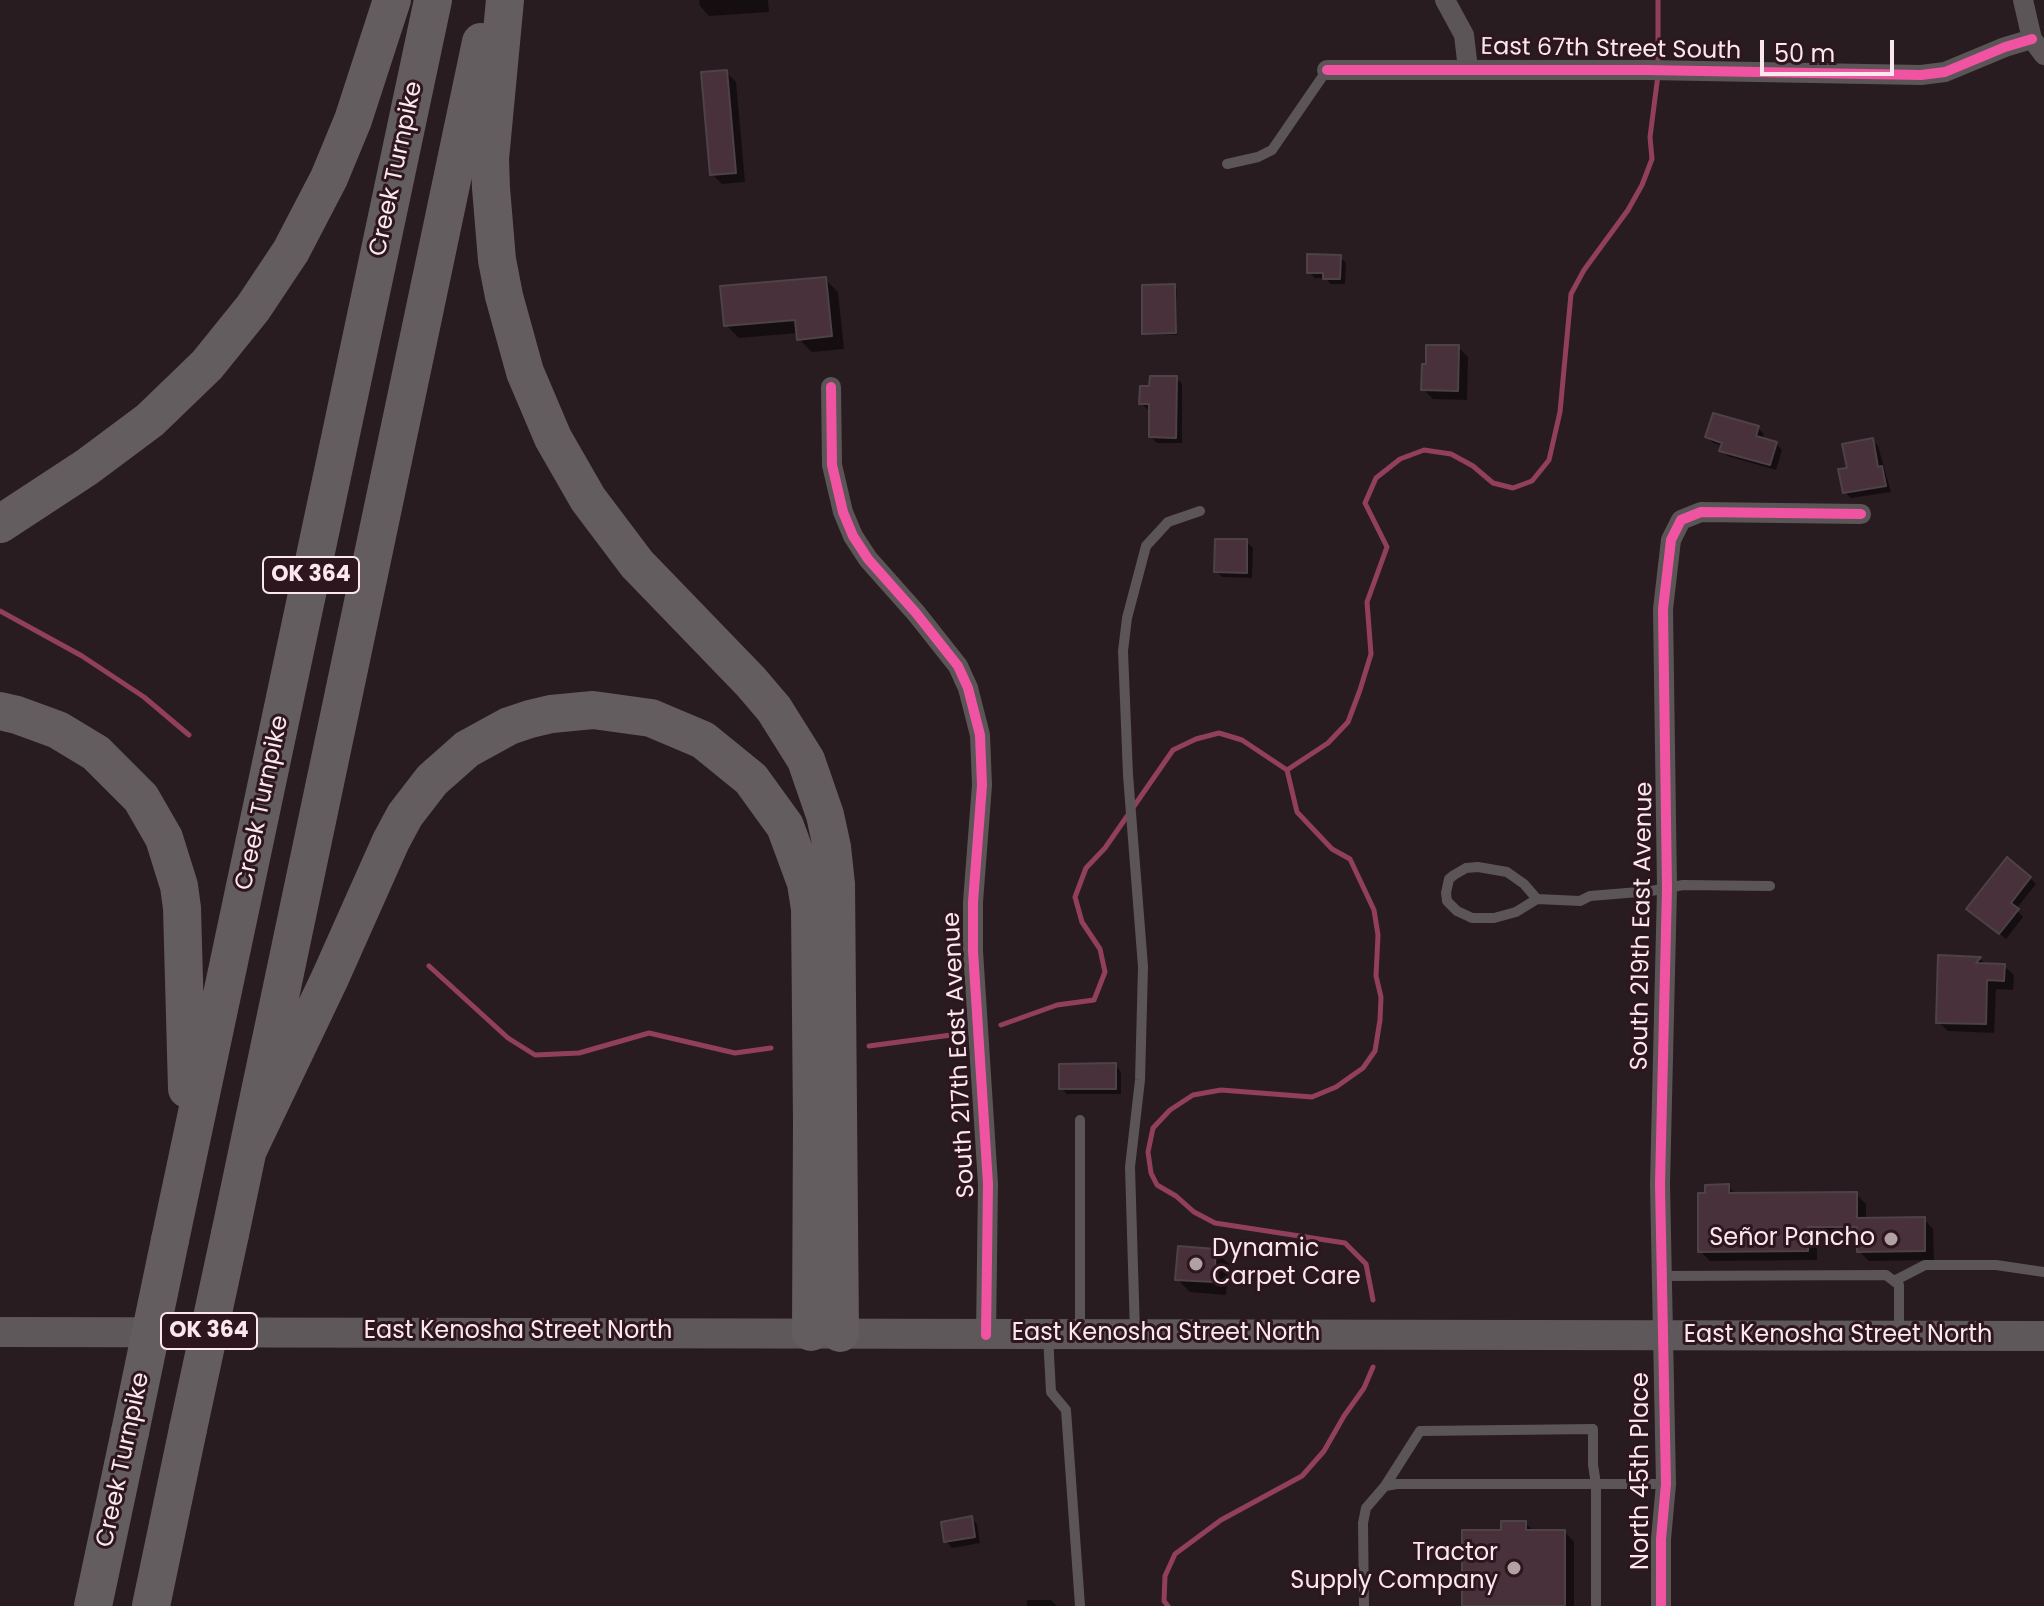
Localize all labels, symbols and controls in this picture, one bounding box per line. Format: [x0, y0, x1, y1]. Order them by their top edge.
scale bar [1764, 24, 1898, 74]
street label: East 67th Street South [1480, 33, 1742, 67]
text: 50 m [1774, 37, 1835, 70]
street label: Creek Turnpike [364, 79, 430, 259]
road number: OK 364 [263, 557, 359, 593]
street label: Creek Turnpike [230, 713, 296, 893]
street label: South 219th East Avenue [1626, 781, 1660, 1071]
street label: South 217th East Avenue [938, 911, 982, 1199]
place label: Señor Pancho [1709, 1225, 1875, 1253]
marker: Señor Pancho [1882, 1230, 1900, 1248]
place label: Dynamic Carpet Care [1212, 1236, 1361, 1292]
marker: Dynamic Carpet Care [1187, 1255, 1205, 1273]
road number: OK 364 [161, 1313, 257, 1349]
street label: East Kenosha Street North [364, 1318, 672, 1346]
street label: East Kenosha Street North [1012, 1320, 1320, 1348]
street label: East Kenosha Street North [1684, 1322, 1992, 1350]
street label: Creek Turnpike [91, 1370, 157, 1550]
street label: North 45th Place [1628, 1372, 1656, 1570]
place label: Tractor Supply Company [1290, 1540, 1498, 1596]
marker: Tractor Supply Company [1505, 1559, 1523, 1577]

